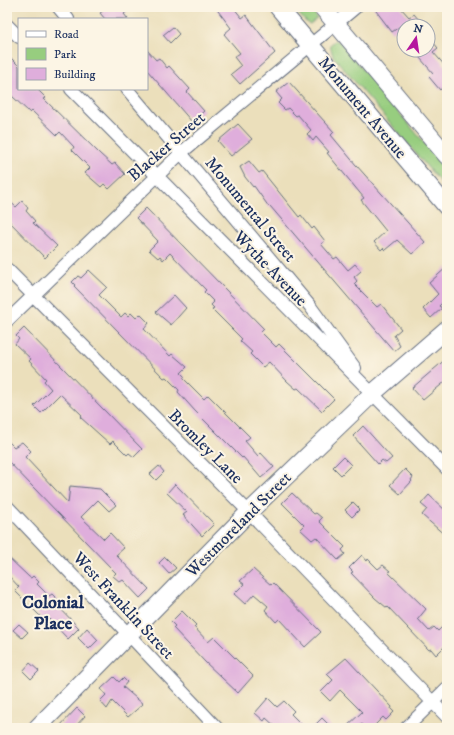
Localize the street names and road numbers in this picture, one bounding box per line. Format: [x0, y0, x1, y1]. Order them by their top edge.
street label: Monument Avenue [313, 52, 412, 163]
street label: Blacker Street [123, 107, 210, 186]
street label: Monumental Street [200, 152, 301, 267]
street label: Wythe Avenue [228, 225, 312, 311]
street label: Bromley Lane [163, 405, 247, 489]
street label: Westmoreland Street [180, 467, 297, 583]
street label: West Franklin Street [67, 547, 179, 665]

